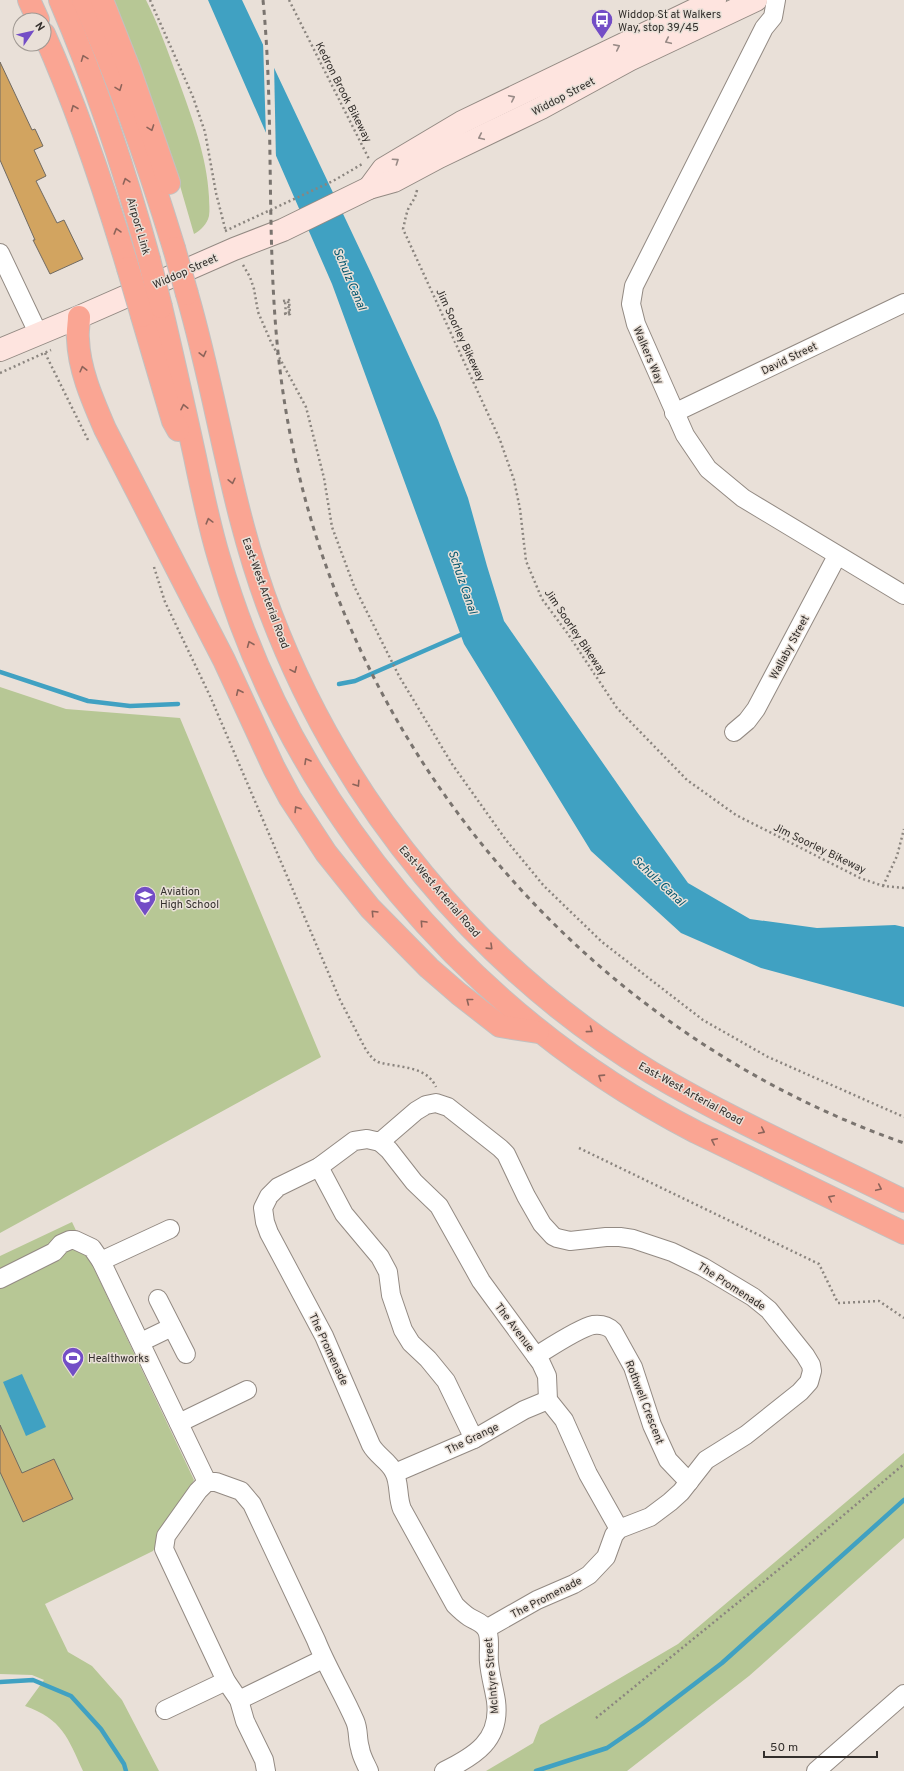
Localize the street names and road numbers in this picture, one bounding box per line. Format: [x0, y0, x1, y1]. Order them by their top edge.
street label: Kedron Brook Bikeway [312, 40, 375, 145]
street label: Widdop Street [529, 74, 597, 119]
street label: Airport Link [123, 196, 153, 257]
street label: Widdop Street [151, 251, 220, 292]
street label: Jim Soorley Bikeway [432, 287, 488, 384]
street label: Walkers Way [630, 324, 667, 387]
street label: David Street [759, 339, 820, 378]
street label: East-West Arterial Road [238, 536, 292, 651]
street label: Jim Soorley Bikeway [541, 587, 609, 679]
street label: Wallaby Street [767, 613, 813, 682]
street label: Jim Soorley Bikeway [771, 820, 868, 877]
street label: East-West Arterial Road [396, 843, 483, 940]
street label: East-West Arterial Road [636, 1059, 745, 1128]
street label: The Promenade [695, 1260, 768, 1314]
street label: The Avenue [491, 1300, 537, 1355]
street label: The Promenade [305, 1311, 351, 1388]
street label: Rothwell Crescent [622, 1358, 667, 1446]
street label: The Grange [444, 1420, 501, 1458]
street label: The Promenade [508, 1574, 584, 1622]
street label: McIntyre Street [482, 1637, 502, 1714]

